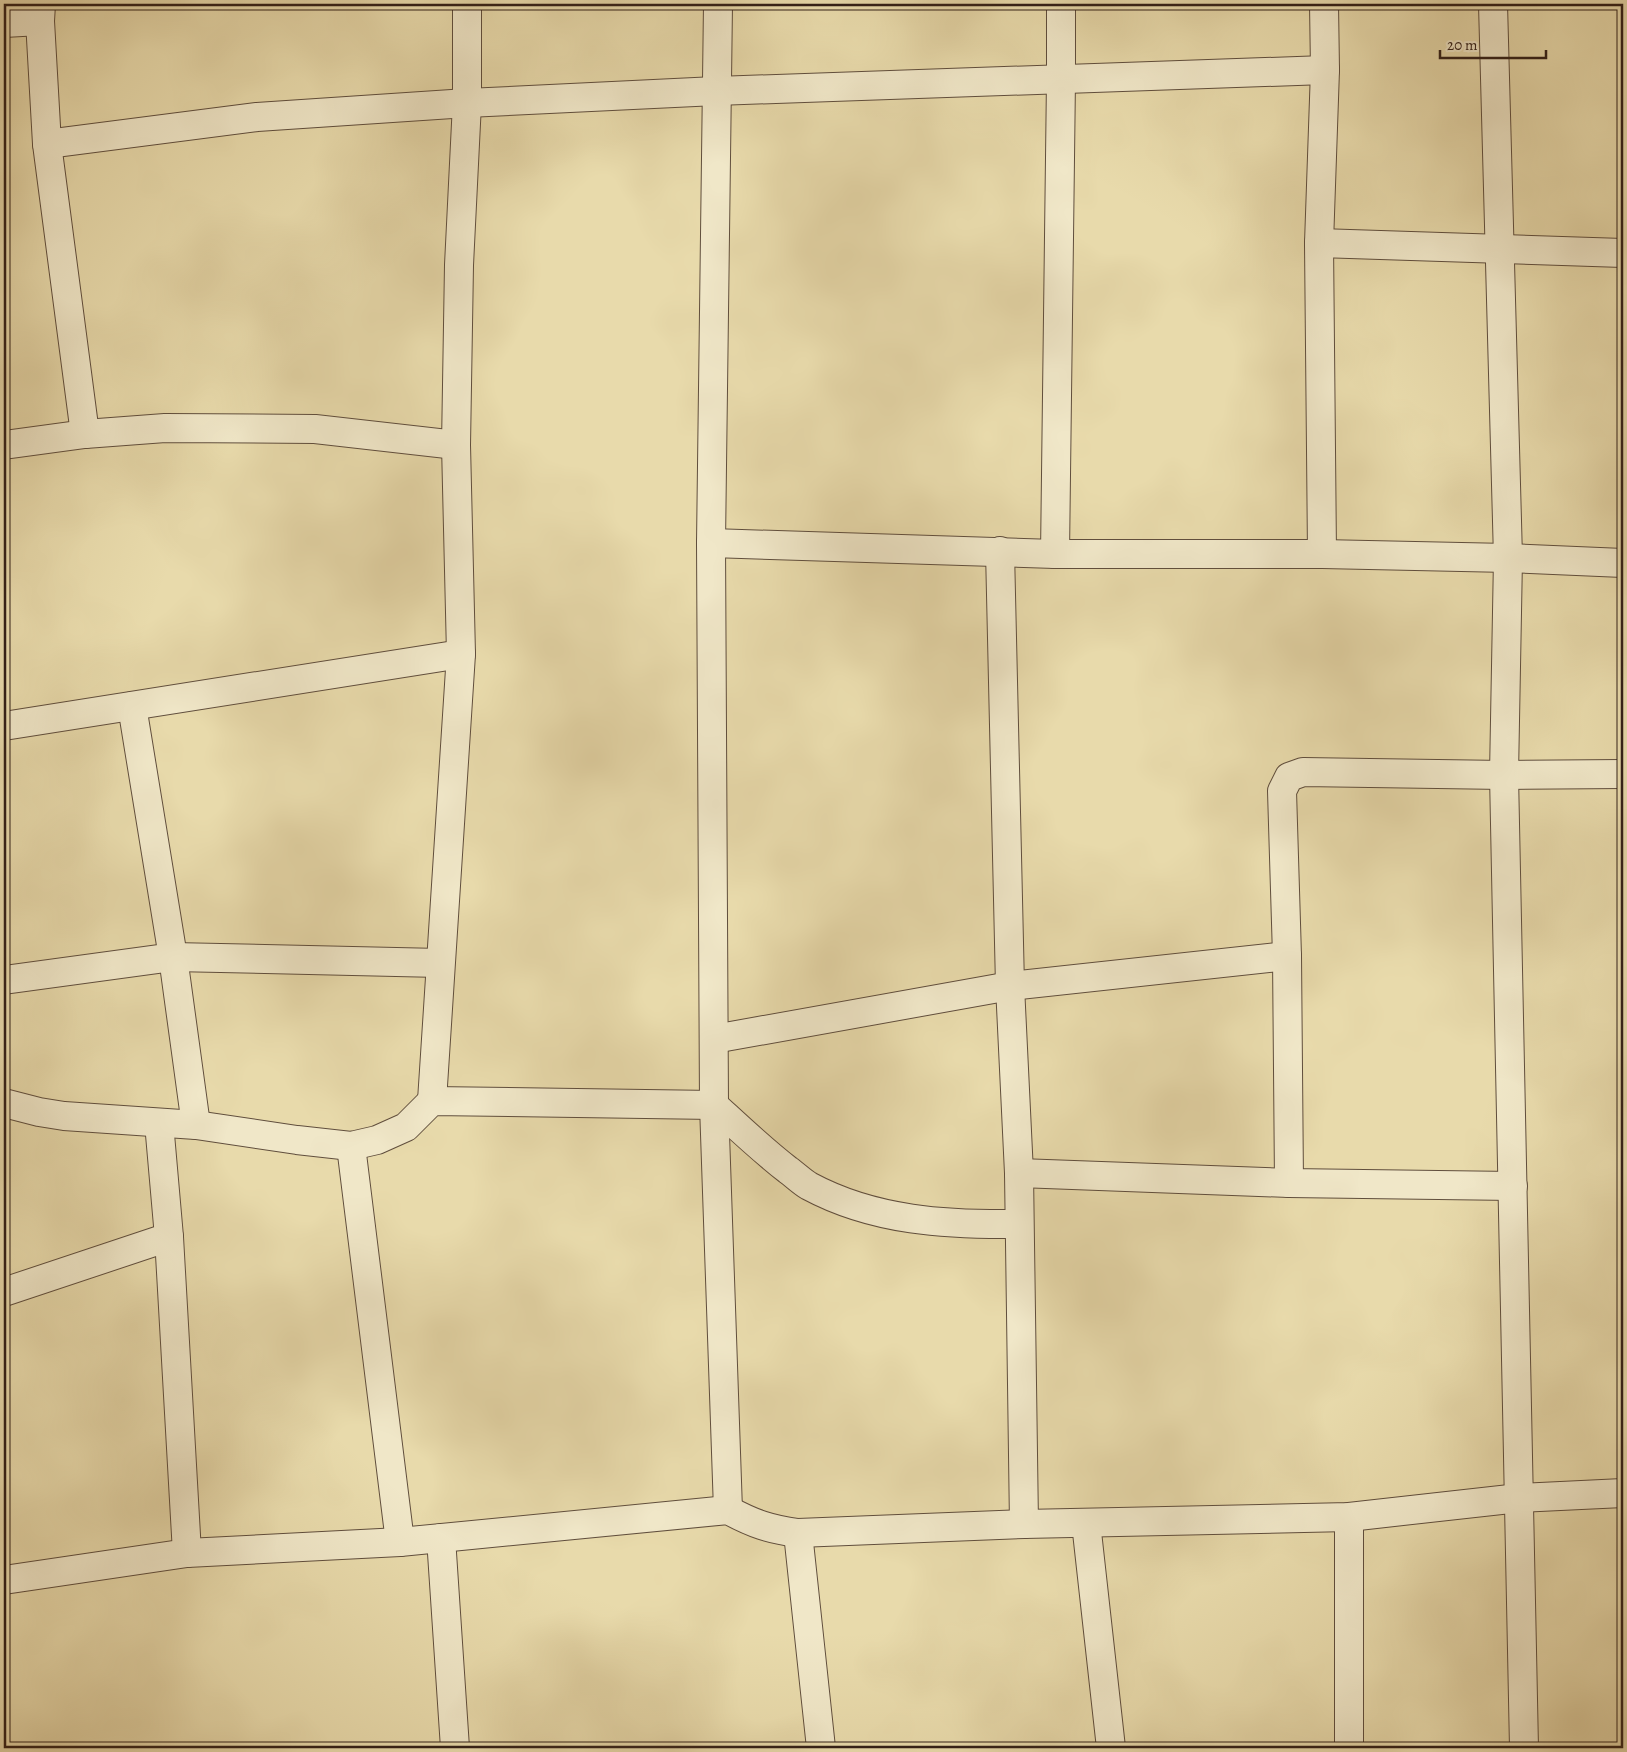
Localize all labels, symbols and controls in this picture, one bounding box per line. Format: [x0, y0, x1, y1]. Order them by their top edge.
scale bar [1440, 28, 1546, 60]
text: 20 m [1447, 35, 1478, 55]

